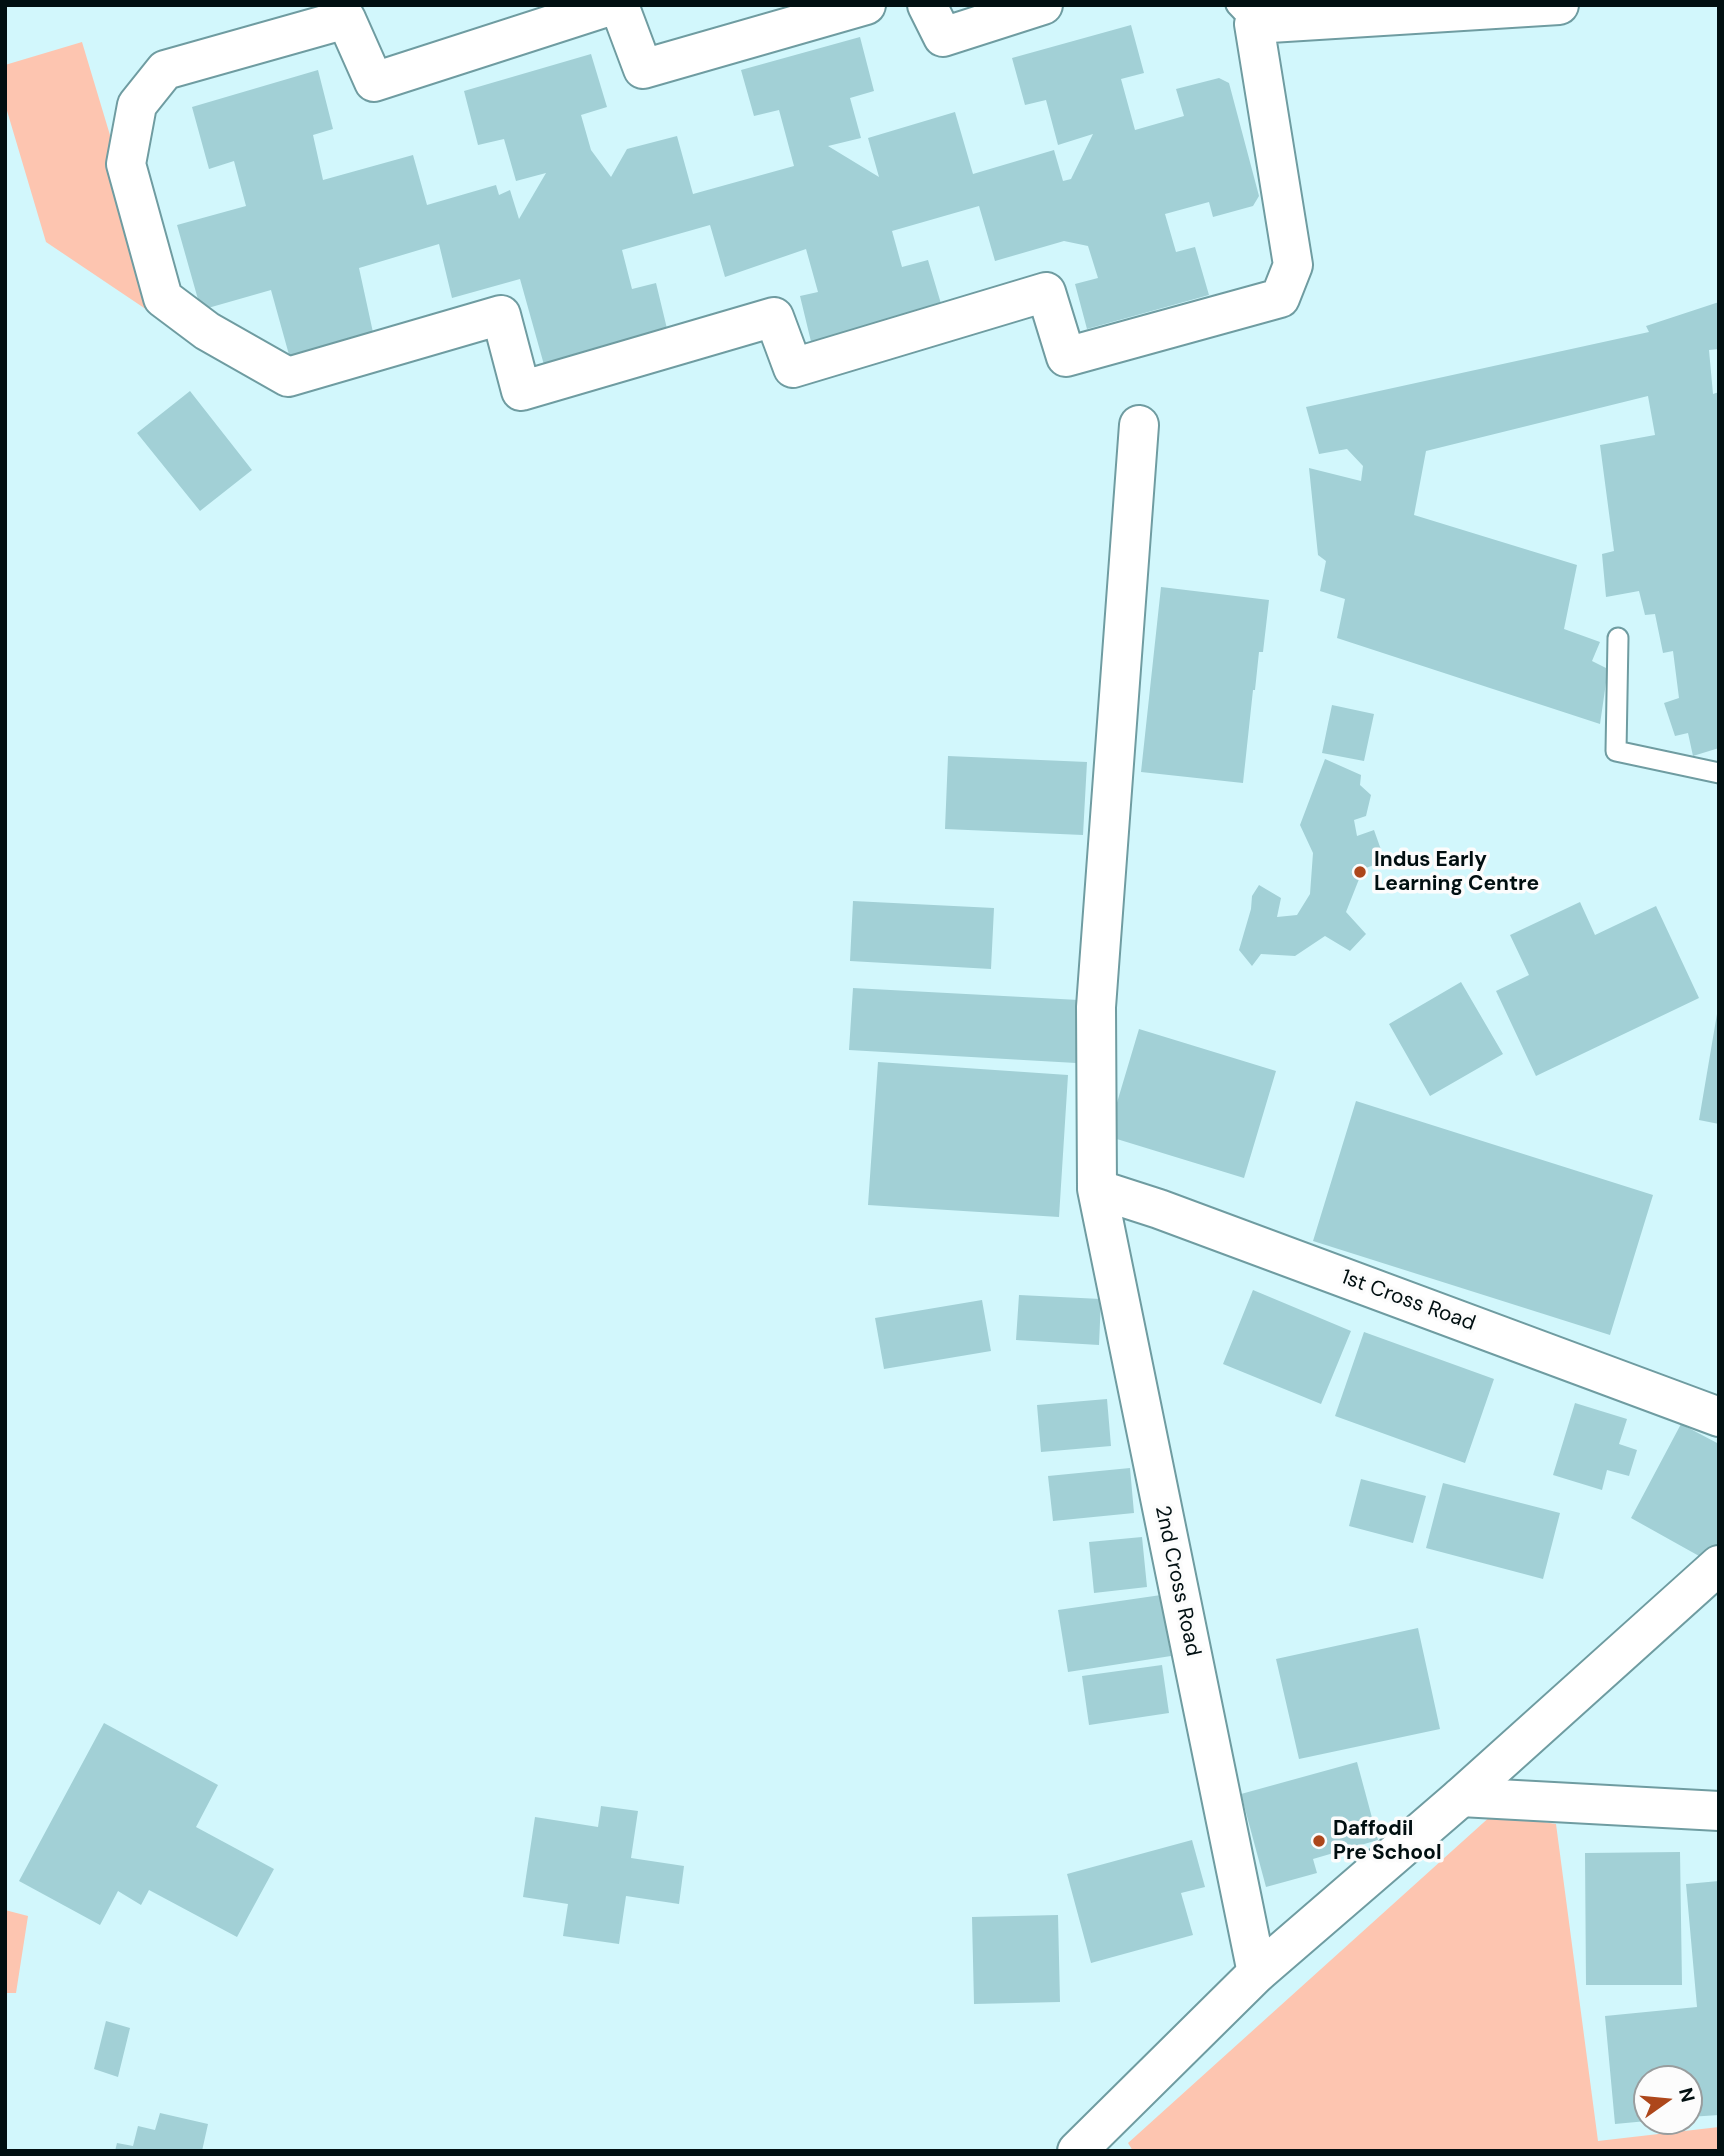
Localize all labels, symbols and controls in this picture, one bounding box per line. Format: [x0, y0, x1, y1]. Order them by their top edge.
place label: Indus Early Learning Centre [1374, 847, 1539, 897]
marker: Indus Early Learning Centre [1352, 864, 1368, 880]
street label: 1st Cross Road [1337, 1265, 1479, 1337]
street label: 2nd Cross Road [1149, 1503, 1205, 1659]
place label: Daffodil Pre School [1333, 1816, 1442, 1866]
marker: Daffodil Pre School [1311, 1833, 1327, 1849]
north arrow [1633, 2065, 1703, 2135]
text: N [1673, 2085, 1701, 2105]

